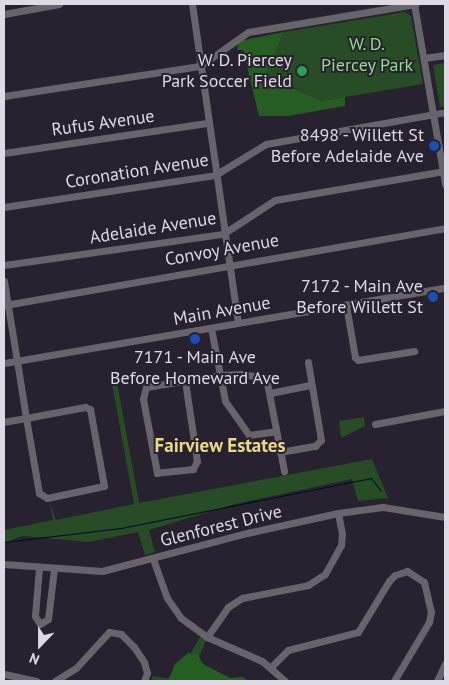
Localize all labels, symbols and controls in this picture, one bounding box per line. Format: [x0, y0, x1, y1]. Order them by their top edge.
park label: W. D. Piercey Park [321, 34, 413, 76]
place label: W. D. Piercey Park Soccer Field [161, 50, 292, 92]
marker: W. D. Piercey Park Soccer Field [296, 65, 308, 77]
street label: Rufus Avenue [50, 105, 156, 141]
place label: 8498 - Willett St Before Adelaide Ave [270, 125, 424, 168]
marker: 8498 - Willett St Before Adelaide Ave [428, 140, 440, 152]
street label: Coronation Avenue [64, 149, 210, 193]
street label: Adelaide Avenue [88, 207, 218, 249]
street label: Convoy Avenue [163, 229, 281, 271]
place label: 7172 - Main Ave Before Willett St [296, 276, 423, 318]
marker: 7172 - Main Ave Before Willett St [427, 291, 439, 303]
street label: Main Avenue [171, 292, 273, 330]
marker: 7171 - Main Ave Before Homeward Ave [189, 333, 201, 345]
place label: 7171 - Main Ave Before Homeward Ave [110, 347, 280, 389]
district label: Fairview Estates [154, 435, 286, 457]
street label: Glenforest Drive [158, 500, 284, 552]
north arrow [15, 620, 65, 670]
text: N [27, 649, 42, 669]

